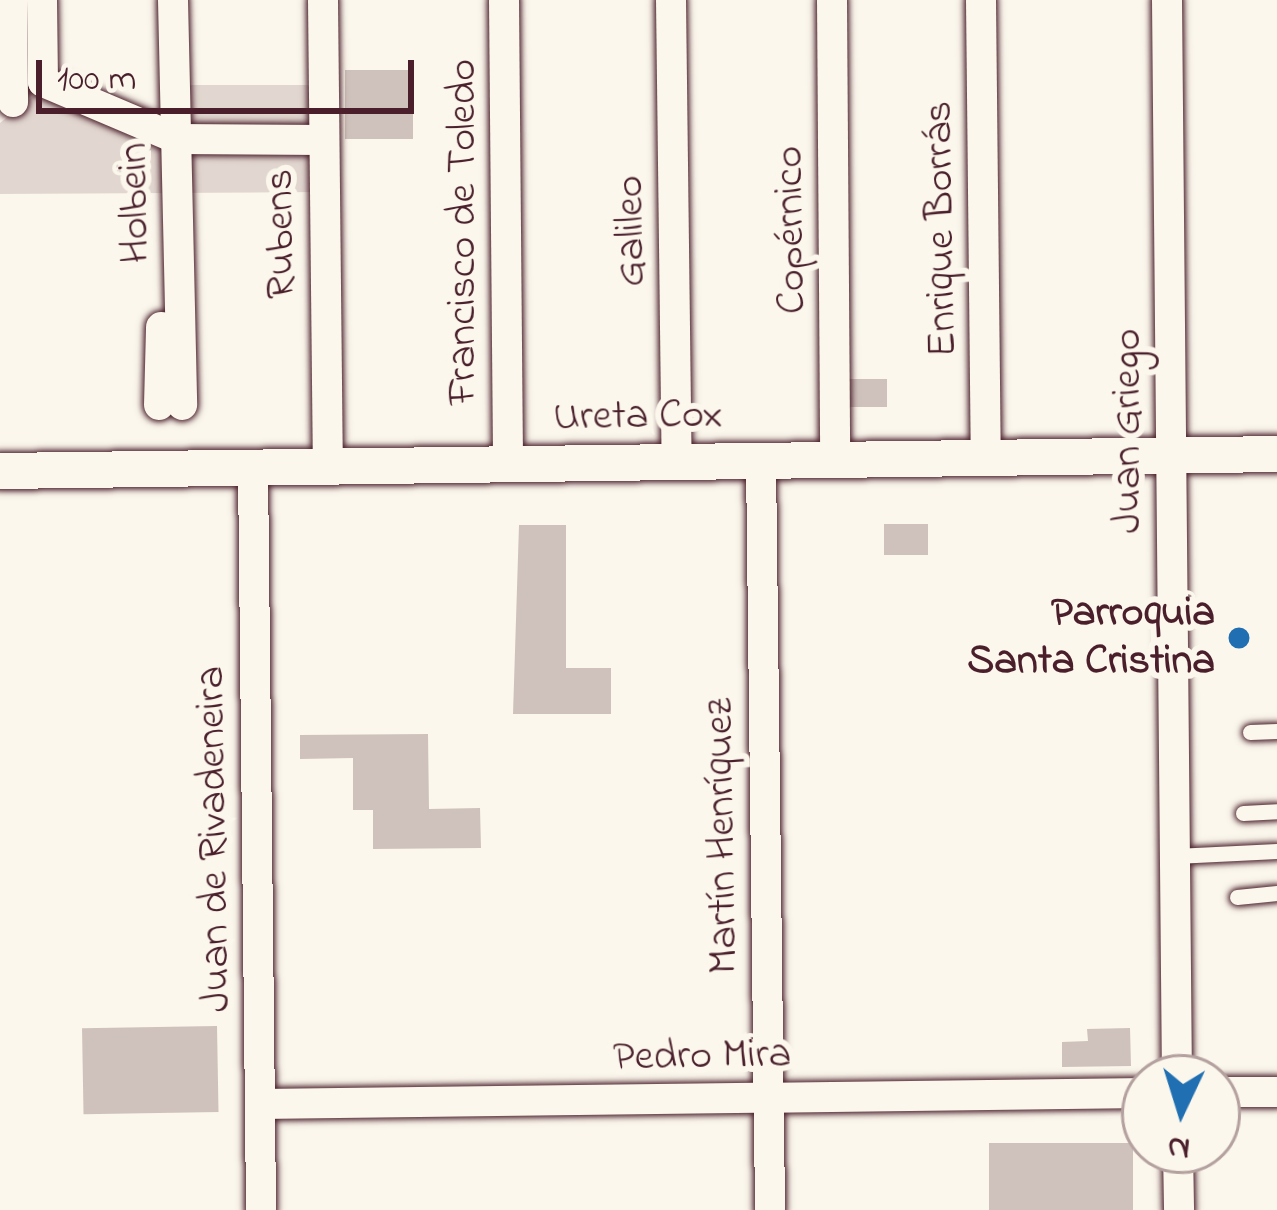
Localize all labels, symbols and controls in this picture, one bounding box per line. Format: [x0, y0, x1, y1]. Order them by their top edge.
scale bar [42, 36, 420, 110]
text: 100 m [57, 54, 137, 107]
street label: Francisco de Toledo [439, 59, 489, 405]
street label: Enrique Borrás [915, 100, 969, 358]
street label: Holbein [110, 142, 162, 264]
street label: Copérnico [765, 145, 819, 315]
street label: Rubens [256, 168, 308, 300]
street label: Galileo [606, 175, 658, 287]
street label: Juan Griego [1104, 329, 1154, 533]
street label: Ureta Cox [553, 390, 723, 444]
place label: Parroquia Santa Cristina [967, 589, 1215, 688]
marker: Parroquia Santa Cristina [1226, 625, 1252, 651]
street label: Juan de Rivadeneira [187, 666, 243, 1012]
street label: Martín Henríquez [695, 697, 751, 975]
street label: Pedro Mira [612, 1030, 792, 1084]
north arrow [1121, 1054, 1241, 1174]
text: N [1166, 1122, 1191, 1172]

